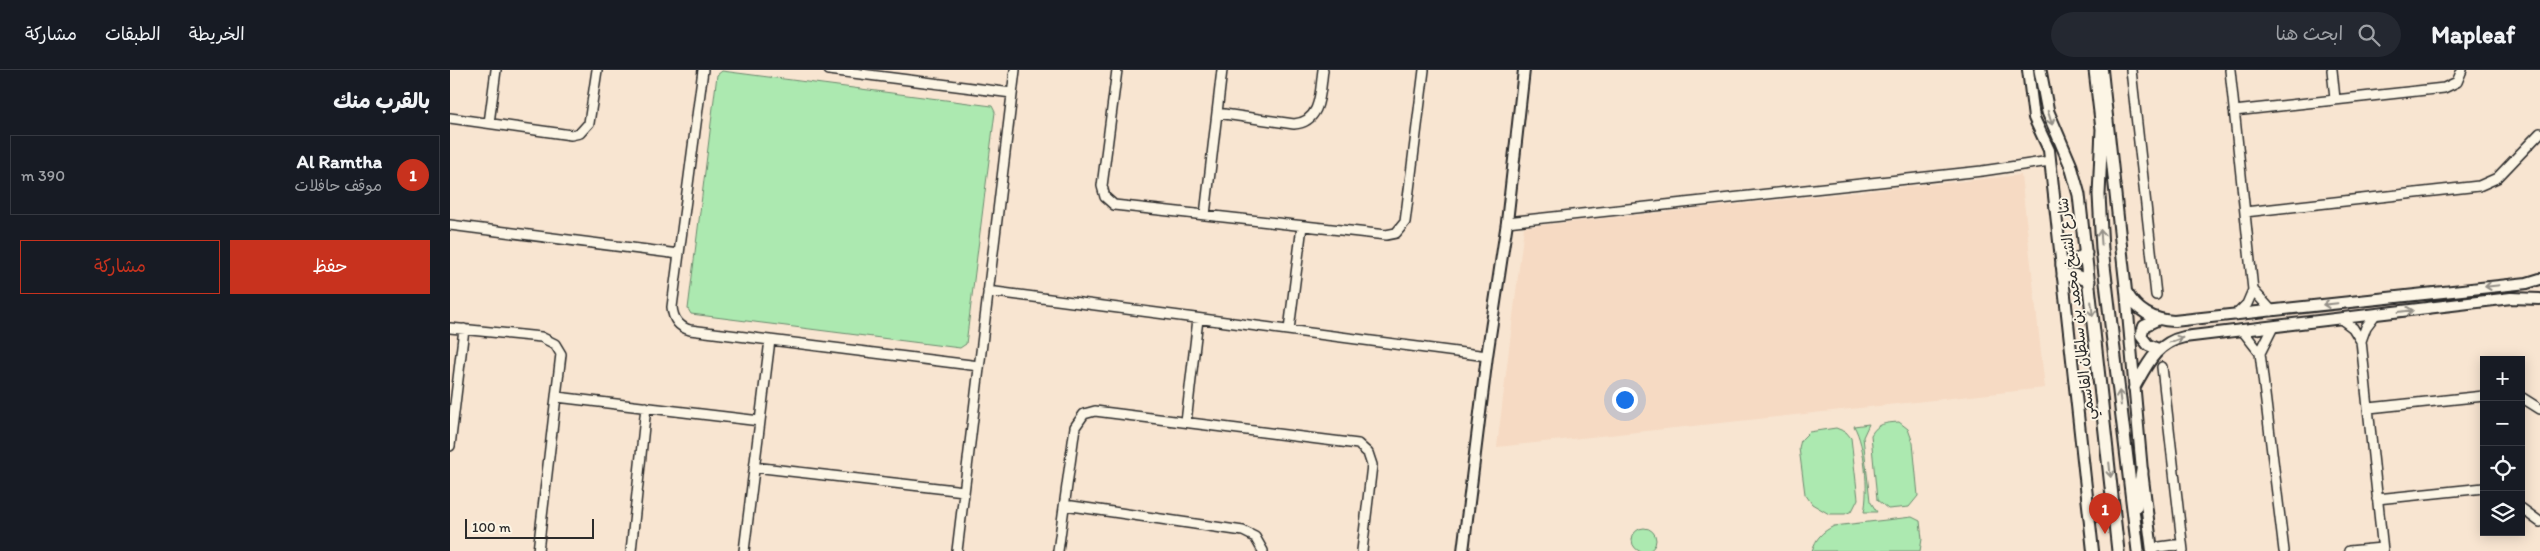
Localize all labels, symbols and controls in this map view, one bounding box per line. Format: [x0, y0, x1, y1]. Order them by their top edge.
search box [2051, 12, 2401, 57]
text: Mapleaf [2431, 20, 2515, 49]
icon: search [2355, 21, 2383, 49]
text: ابحث هنا [2275, 22, 2343, 45]
text: مشاركة [25, 23, 77, 45]
text: الطبقات [105, 23, 161, 45]
text: الخريطة [189, 23, 245, 45]
text: بالقرب منك [333, 88, 430, 113]
one-way arrow [2046, 109, 2055, 125]
text: Al Ramtha [297, 150, 382, 173]
text: 390 m [21, 166, 65, 185]
text: 1 [409, 166, 417, 185]
text: موقف حافلات [295, 176, 382, 195]
street label: شارع الشيخ محمد بن سلطان القاسمي [2053, 196, 2103, 421]
one-way arrow [2096, 229, 2105, 245]
button: مشاركة [20, 240, 220, 294]
button: حفظ [230, 240, 430, 294]
one-way arrow [2484, 282, 2500, 291]
one-way arrow [2323, 299, 2339, 309]
one-way arrow [2087, 300, 2097, 316]
one-way arrow [2398, 306, 2414, 316]
one-way arrow [2168, 335, 2183, 344]
map controls [2480, 356, 2525, 536]
button: + [2480, 356, 2525, 401]
your location [1612, 387, 1638, 413]
one-way arrow [2115, 391, 2125, 407]
button: − [2480, 401, 2525, 446]
button: locate [2480, 446, 2525, 491]
one-way arrow [2105, 462, 2115, 478]
button: layers [2480, 491, 2525, 536]
pin: 1 [2089, 493, 2121, 534]
scale bar [465, 516, 594, 539]
text: 100 m [472, 519, 511, 536]

